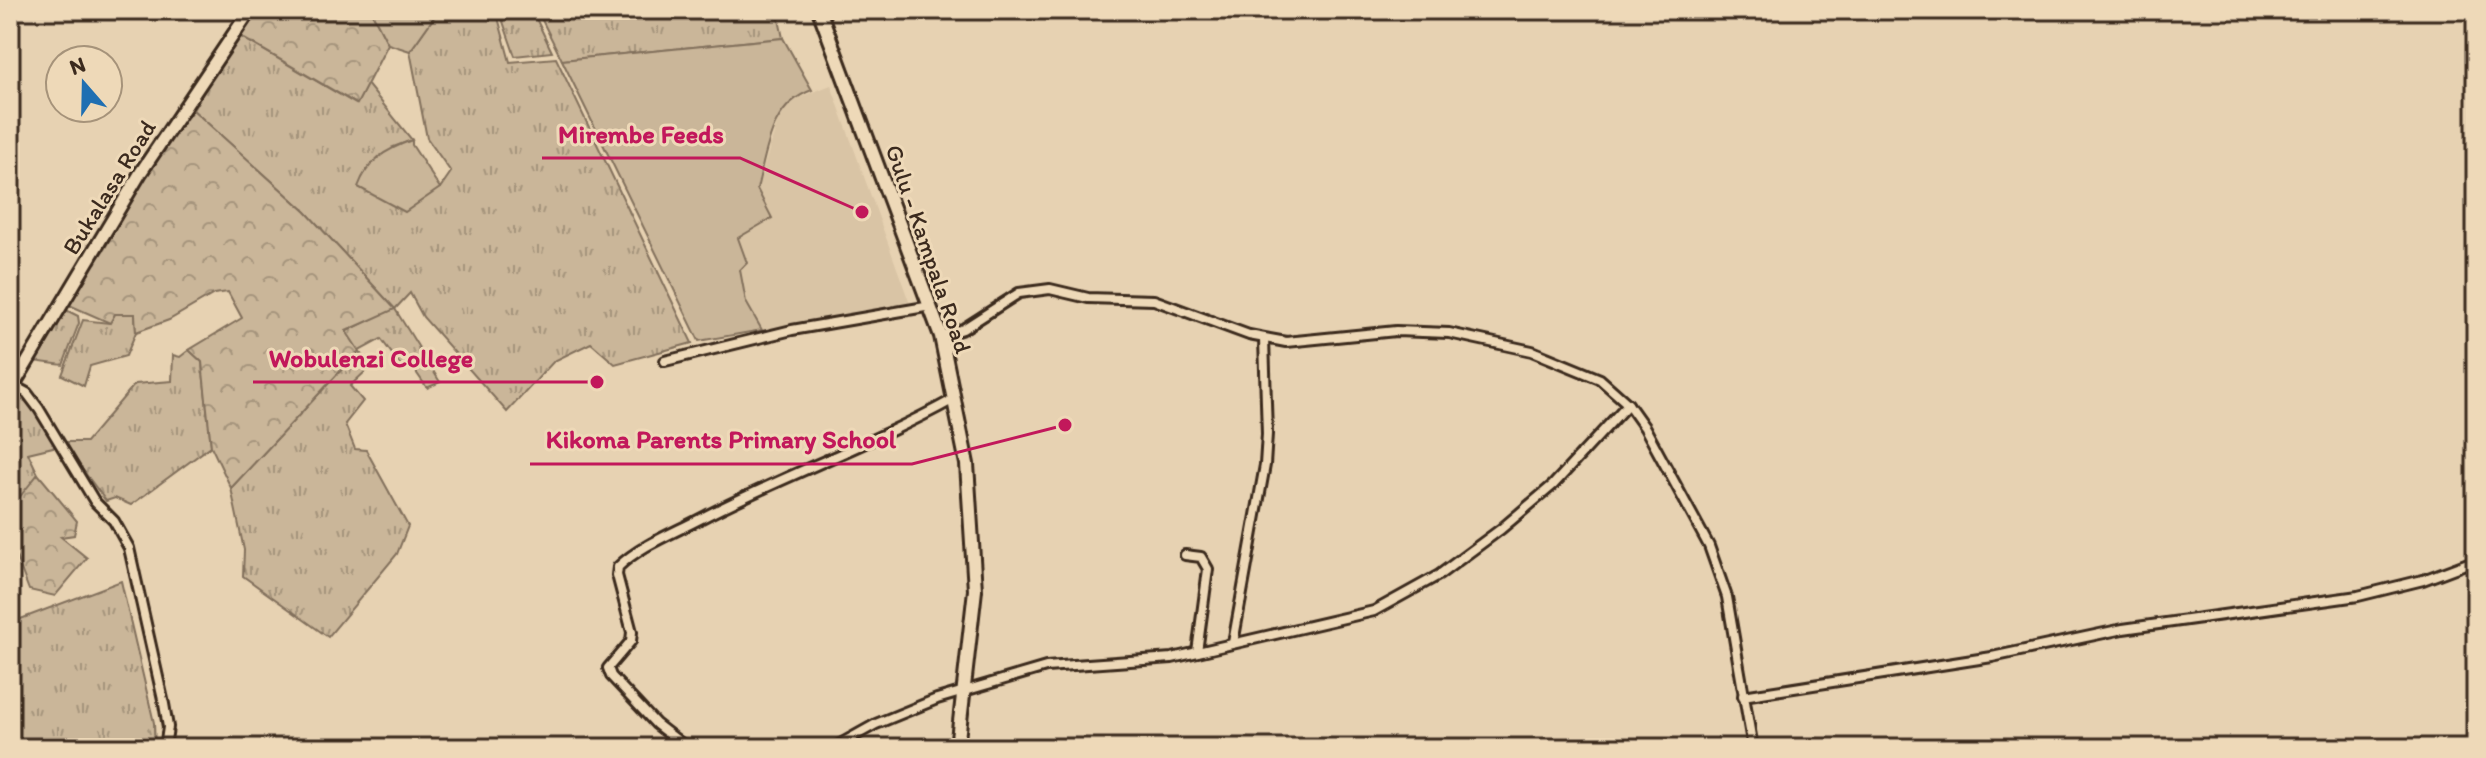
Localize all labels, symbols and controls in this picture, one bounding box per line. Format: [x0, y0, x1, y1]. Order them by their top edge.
north arrow [44, 44, 124, 124]
text: N [66, 50, 89, 81]
callout: Mirembe Feeds [542, 108, 740, 158]
street label: Bukalasa Road [56, 114, 162, 260]
text: Mirembe Feeds [558, 118, 724, 150]
street label: Gulu - Kampala Road [880, 141, 978, 357]
callout: Wobulenzi College [253, 332, 490, 382]
text: Wobulenzi College [269, 342, 473, 374]
callout: Kikoma Parents Primary School [530, 414, 912, 464]
text: Kikoma Parents Primary School [546, 423, 897, 455]

